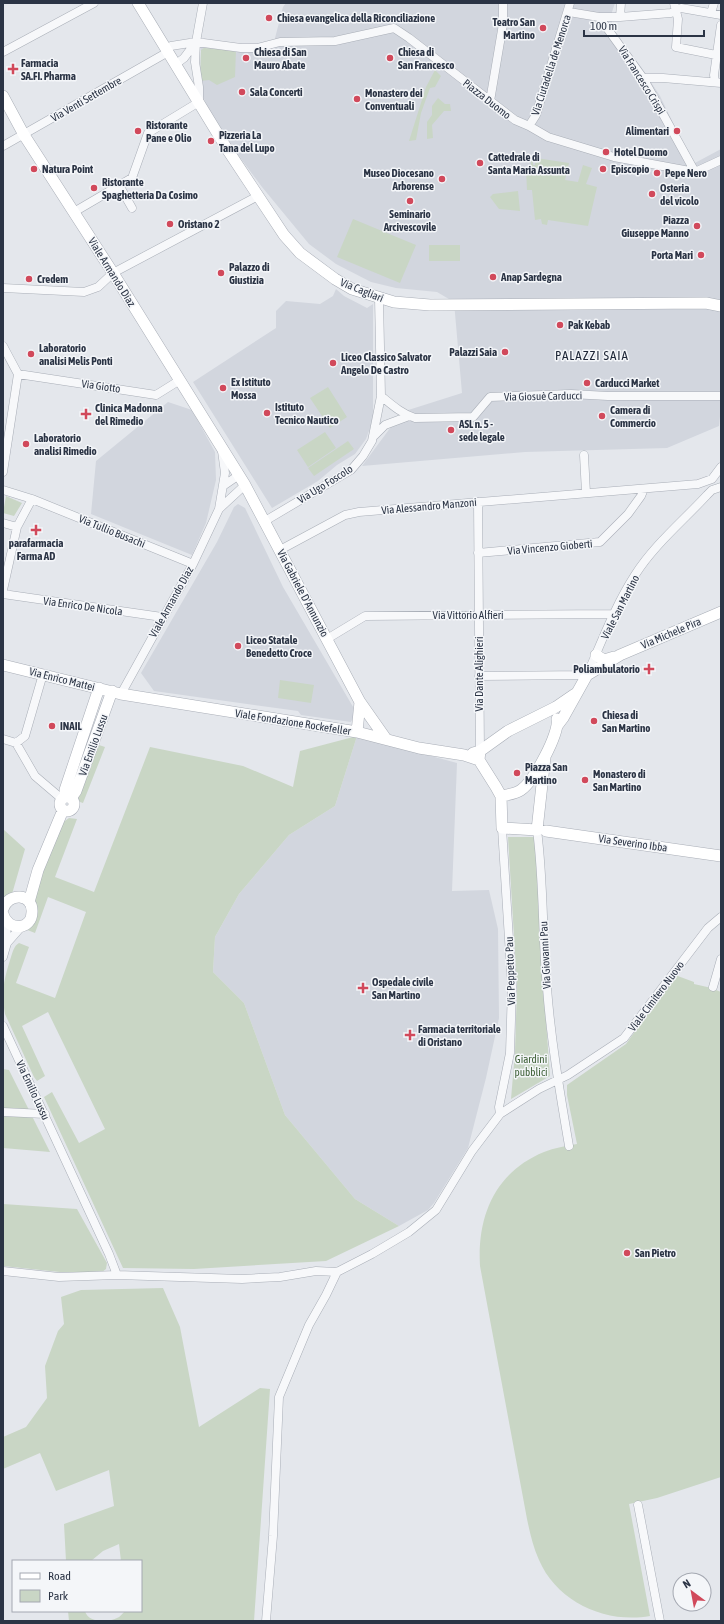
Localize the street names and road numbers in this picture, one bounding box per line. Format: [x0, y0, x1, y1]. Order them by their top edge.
street label: Via Ciutadella de Menorca [529, 13, 573, 117]
street label: Via Francesco Crispi [616, 44, 668, 116]
street label: Via Venti Settembre [49, 74, 123, 124]
street label: Piazza Duomo [461, 77, 513, 121]
street label: Viale Armando Diaz [86, 235, 138, 309]
street label: Via Cagliari [339, 276, 385, 304]
street label: Via Giotto [81, 377, 121, 395]
street label: Via Giosuè Carducci [504, 389, 582, 403]
street label: Via Ugo Foscolo [295, 462, 355, 506]
street label: Via Alessandro Manzoni [381, 496, 477, 516]
street label: Via Tullio Busachi [77, 512, 147, 550]
street label: Via Vincenzo Gioberti [507, 537, 593, 557]
street label: Via Gabriele D'Annunzio [275, 547, 331, 639]
street label: Viale Armando Diaz [147, 565, 195, 639]
street label: Viale San Martino [599, 573, 641, 641]
street label: Via Enrico De Nicola [43, 594, 123, 618]
street label: Via Vittorio Alfieri [433, 609, 503, 621]
street label: Via Michele Pira [639, 615, 703, 651]
street label: Via Dante Alighieri [473, 637, 485, 711]
street label: Via Enrico Mattei [28, 665, 96, 693]
street label: Viale Fondazione Rockefeller [234, 707, 353, 737]
street label: Via Emilio Lussu [76, 713, 110, 777]
street label: Via Severino Ibba [598, 832, 668, 854]
street label: Via Giovanni Pau [537, 921, 553, 989]
street label: Via Peppetto Pau [503, 936, 517, 1006]
street label: Viale Cimitero Nuovo [626, 959, 686, 1033]
street label: Via Emilio Lussu [14, 1058, 52, 1122]

